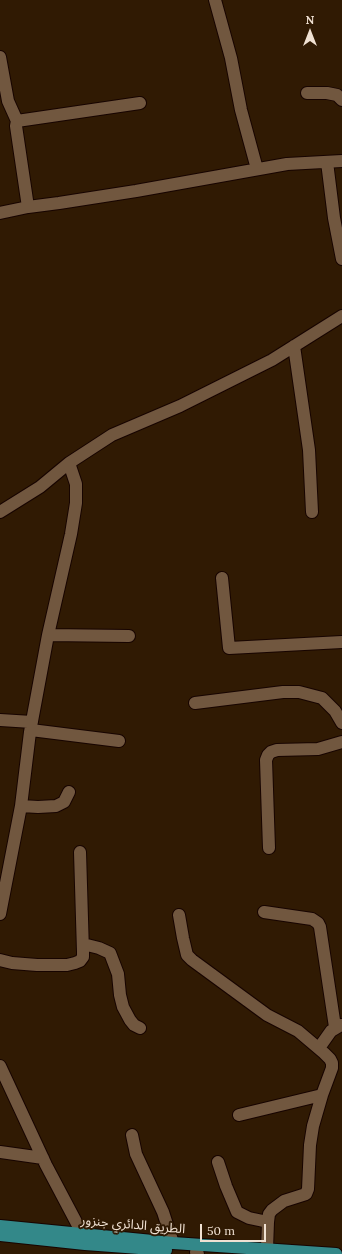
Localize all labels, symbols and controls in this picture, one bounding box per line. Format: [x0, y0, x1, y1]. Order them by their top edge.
north arrow [290, 12, 330, 52]
text: N [306, 13, 314, 27]
street label: الطريق الدائري جنزور [80, 1213, 186, 1237]
scale bar [202, 1216, 268, 1242]
text: 50 m [207, 1223, 235, 1238]

